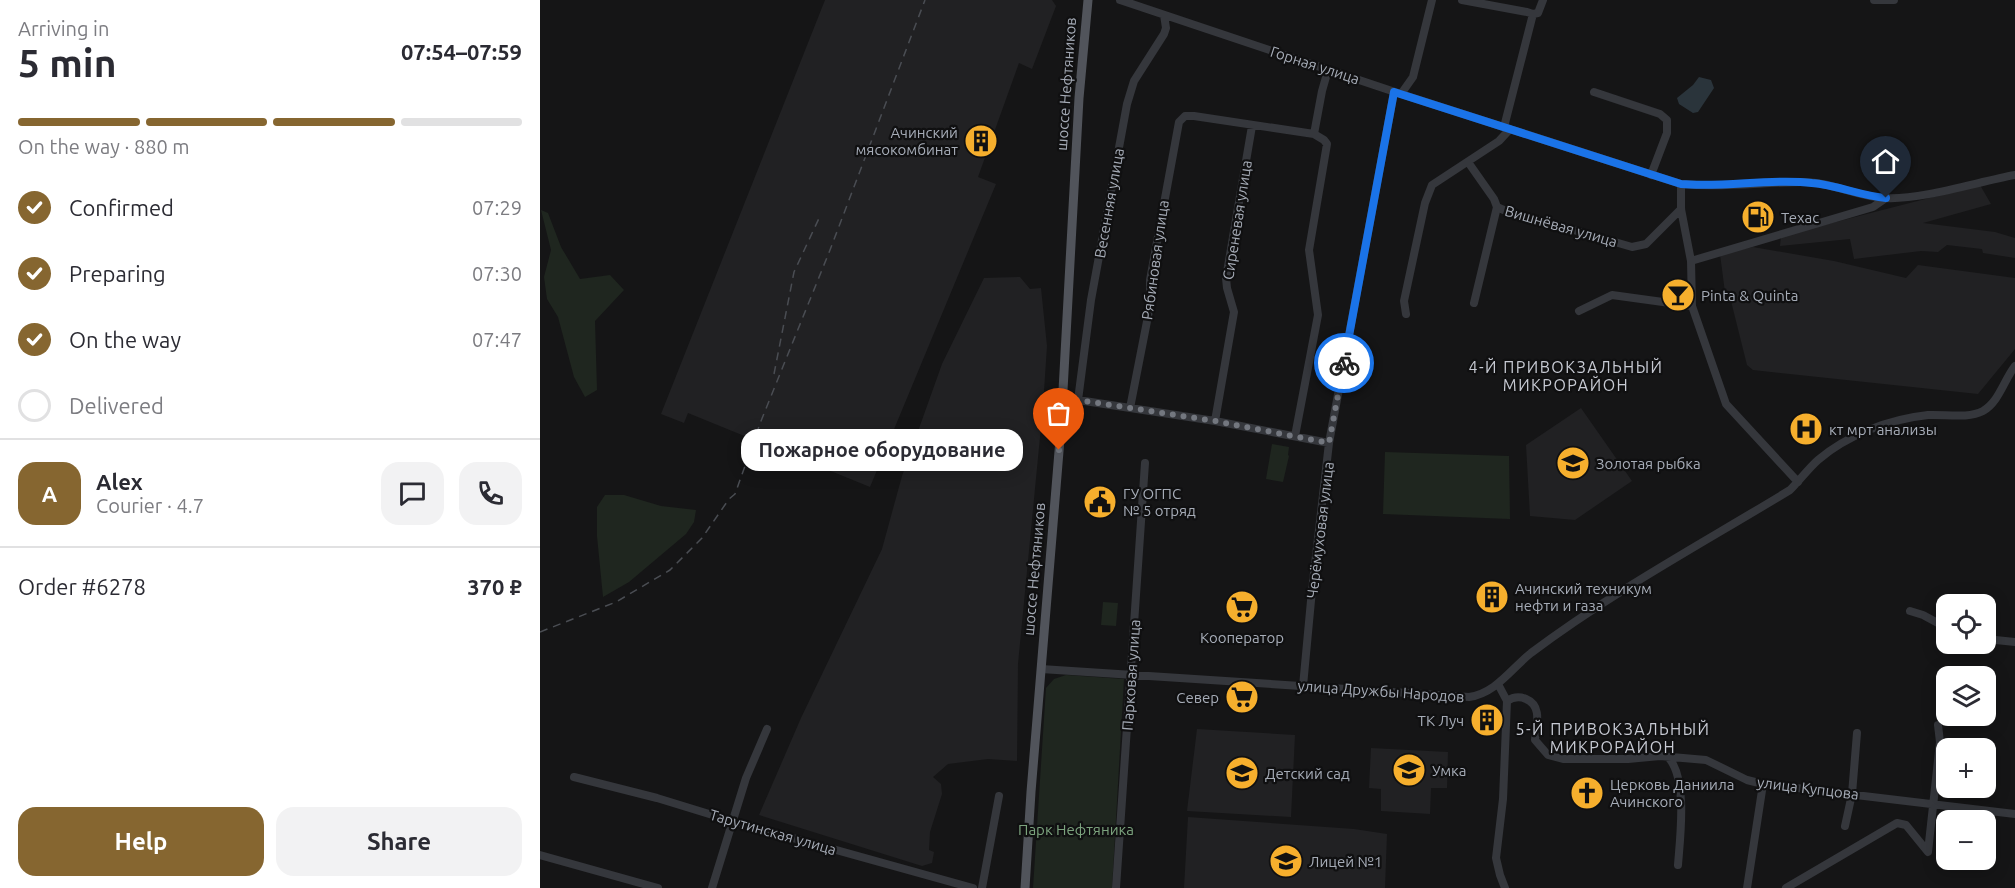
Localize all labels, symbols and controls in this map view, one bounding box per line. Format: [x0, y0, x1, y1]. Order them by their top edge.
text: Arriving in [18, 17, 109, 40]
street label: шоссе Нефтяников [1053, 17, 1079, 151]
text: 07:54–07:59 [401, 39, 522, 64]
text: 5 min [18, 41, 117, 84]
street label: Горная улица [1268, 43, 1362, 87]
building icon: Ачинский мясокомбинат [963, 123, 999, 159]
place label: Ачинский мясокомбинат [855, 124, 958, 158]
text: On the way · 880 m [18, 135, 190, 158]
pin [1860, 136, 1911, 198]
icon: home [1869, 145, 1902, 178]
street label: Весенняя улица [1091, 147, 1127, 259]
street label: Сиреневая улица [1219, 159, 1255, 281]
icon: check [18, 191, 51, 224]
text: Confirmed [69, 195, 174, 220]
text: 07:29 [472, 196, 522, 219]
street label: Рябиновая улица [1138, 199, 1172, 321]
fuel station icon: Техас [1740, 199, 1776, 235]
street label: Вишнёвая улица [1503, 202, 1619, 250]
place label: Техас [1781, 209, 1819, 226]
icon: check [18, 257, 51, 290]
text: Preparing [69, 261, 166, 286]
text: 07:30 [472, 262, 522, 285]
bar icon: Pinta & Quinta [1660, 277, 1696, 313]
place label: Pinta & Quinta [1701, 287, 1798, 304]
icon: check [18, 323, 51, 356]
text: On the way [69, 327, 181, 352]
text: 07:47 [472, 328, 522, 351]
courier [1314, 333, 1374, 393]
icon: bike [1328, 347, 1361, 380]
district label: 4-Й ПРИВОКЗАЛЬНЫЙ МИКРОРАЙОН [1468, 357, 1664, 394]
pin [1033, 388, 1084, 450]
text: Delivered [69, 393, 164, 418]
icon: bag [1042, 397, 1075, 430]
hospital icon: кт мрт анализы [1788, 411, 1824, 447]
place label: кт мрт анализы [1829, 421, 1937, 438]
callout: Пожарное оборудование [741, 429, 1023, 471]
text: Пожарное оборудование [759, 438, 1005, 461]
school or university icon: Золотая рыбка [1555, 445, 1591, 481]
place label: Золотая рыбка [1596, 455, 1701, 472]
street label: Черёмуховая улица [1303, 461, 1337, 599]
button: chat [381, 462, 444, 525]
button: phone [459, 462, 522, 525]
text: Alex [96, 469, 143, 494]
text: A [42, 481, 57, 506]
public building icon: ГУ ОГПС № 5 отряд [1082, 484, 1118, 520]
place label: ГУ ОГПС № 5 отряд [1123, 485, 1196, 519]
text: Courier · 4.7 [96, 494, 204, 517]
street label: шоссе Нефтяников [1020, 502, 1048, 636]
text: Order #6278 [18, 574, 146, 599]
text: 370 ₽ [467, 574, 522, 599]
building icon: Ачинский техникум нефти и газа [1474, 579, 1510, 615]
place label: Ачинский техникум нефти и газа [1515, 580, 1652, 614]
supermarket icon: Кооператор [1224, 589, 1260, 625]
map controls [1936, 594, 1996, 870]
button: locate [1936, 594, 1996, 654]
street label: Парковая улица [1119, 619, 1143, 731]
place label: Кооператор [1200, 629, 1284, 646]
button: layers [1936, 666, 1996, 726]
street label: улица Дружбы Народов [1297, 677, 1465, 705]
supermarket icon: Север [1224, 679, 1260, 715]
place label: Север [1176, 689, 1219, 706]
building icon: ТК Луч [1469, 702, 1505, 738]
place label: ТК Луч [1418, 712, 1464, 729]
district label: 5-Й ПРИВОКЗАЛЬНЫЙ МИКРОРАЙОН [1515, 719, 1711, 756]
button: + [1936, 738, 1996, 798]
school or university icon: Умка [1391, 752, 1427, 788]
school or university icon: Детский сад [1224, 755, 1260, 791]
place label: Умка [1432, 762, 1466, 779]
place label: Детский сад [1265, 765, 1350, 782]
street label: улица Купцова [1756, 773, 1860, 803]
church icon: Церковь Даниила Ачинского [1569, 775, 1605, 811]
place label: Церковь Даниила Ачинского [1610, 776, 1734, 810]
street label: Тарутинская улица [708, 806, 838, 858]
button: Help [18, 807, 264, 876]
button: Share [276, 807, 522, 876]
button: − [1936, 810, 1996, 870]
park label: Парк Нефтяника [1018, 821, 1134, 838]
school or university icon: Лицей №1 [1268, 843, 1304, 879]
place label: Лицей №1 [1309, 853, 1383, 870]

